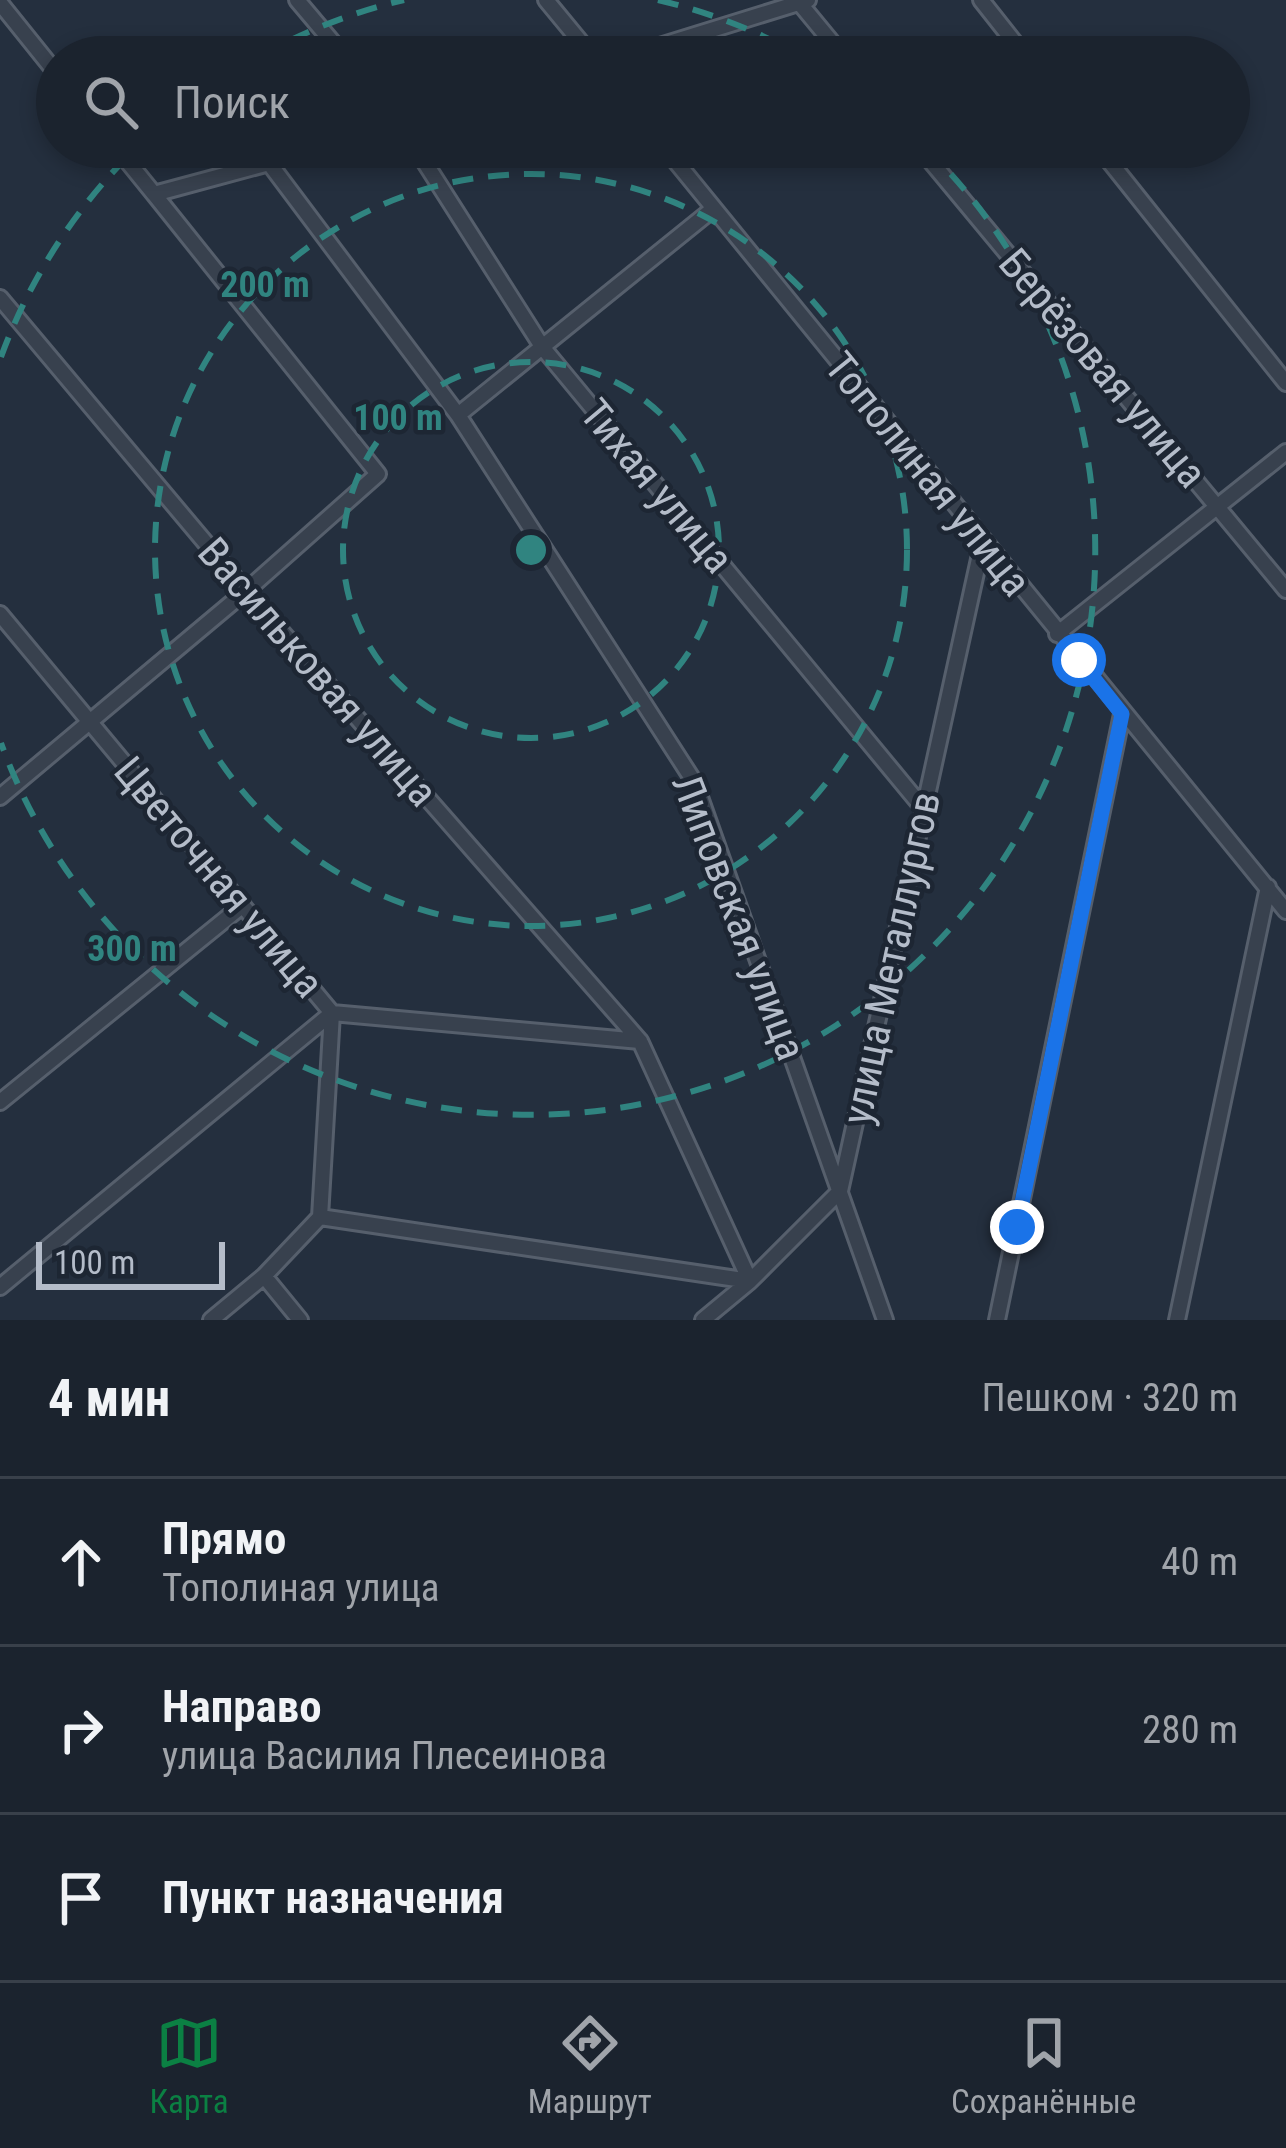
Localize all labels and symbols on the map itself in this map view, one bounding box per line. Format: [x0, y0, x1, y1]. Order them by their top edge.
street label: Берёзовая улица [989, 239, 1217, 497]
text: 200 m [220, 264, 310, 306]
street label: Тополиная улица [815, 342, 1041, 606]
street label: Тихая улица [570, 389, 744, 583]
text: 100 m [353, 397, 443, 439]
street label: Васильковая улица [188, 528, 448, 816]
centre of rings [510, 529, 552, 571]
route start [1052, 633, 1106, 687]
street label: Цветочная улица [104, 747, 334, 1007]
street label: Липовская улица [662, 767, 816, 1067]
street label: улица Металлургов [832, 787, 950, 1129]
text: 300 m [87, 928, 177, 970]
route end [990, 1200, 1044, 1254]
scale bar [36, 1236, 225, 1289]

